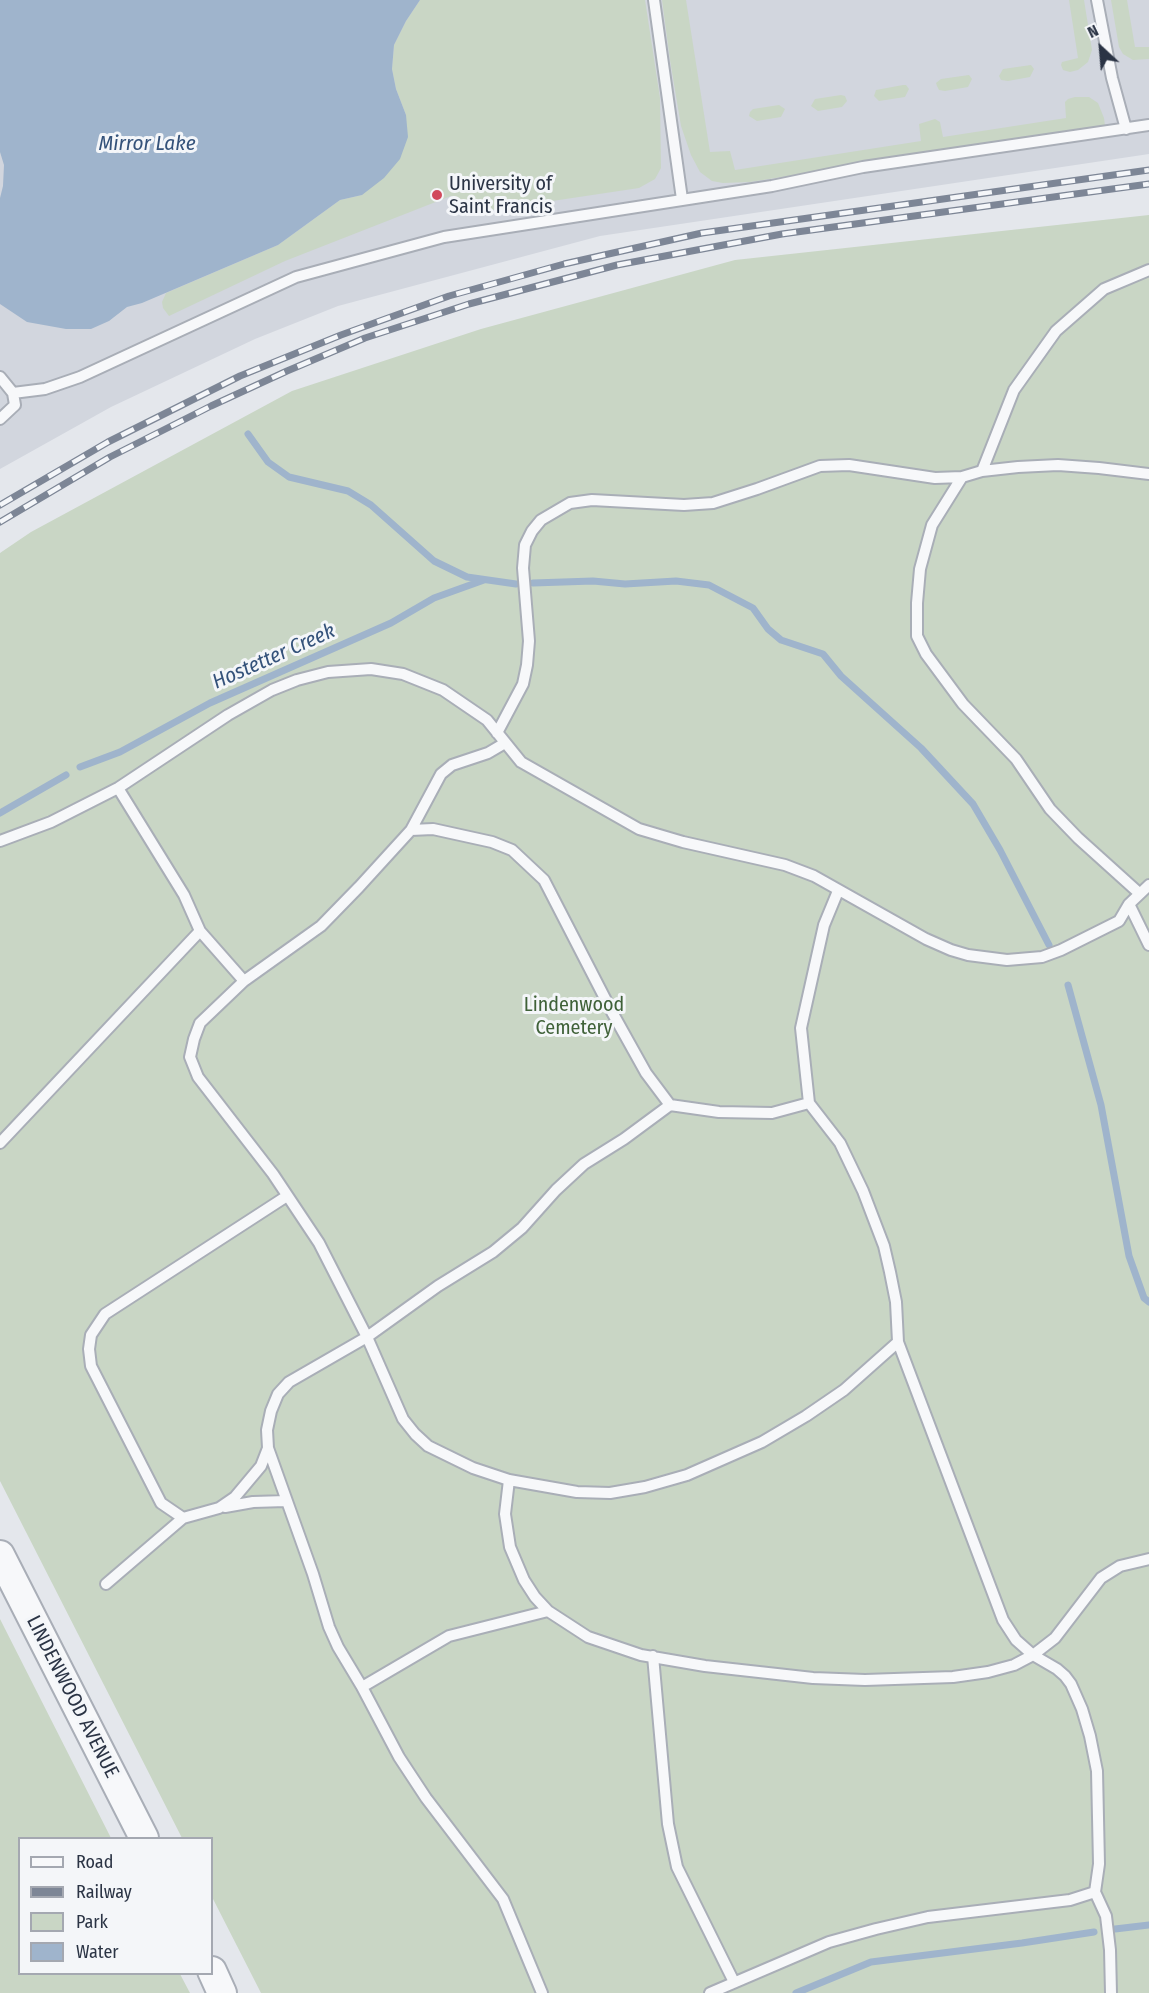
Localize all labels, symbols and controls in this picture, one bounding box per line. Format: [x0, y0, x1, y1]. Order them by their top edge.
north arrow [1071, 18, 1131, 78]
text: N [1084, 21, 1101, 42]
water label: Mirror Lake [98, 131, 196, 157]
place label: University of Saint Francis [449, 172, 552, 219]
marker: University of Saint Francis [430, 188, 444, 202]
water label: Hostetter Creek [209, 619, 339, 695]
park label: Lindenwood Cemetery [524, 993, 624, 1040]
street label: LINDENWOOD AVENUE [21, 1612, 123, 1782]
legend [18, 1837, 213, 1975]
text: Road [76, 1851, 113, 1873]
text: Railway [76, 1881, 132, 1903]
text: Park [76, 1911, 108, 1933]
text: Water [76, 1941, 119, 1963]

